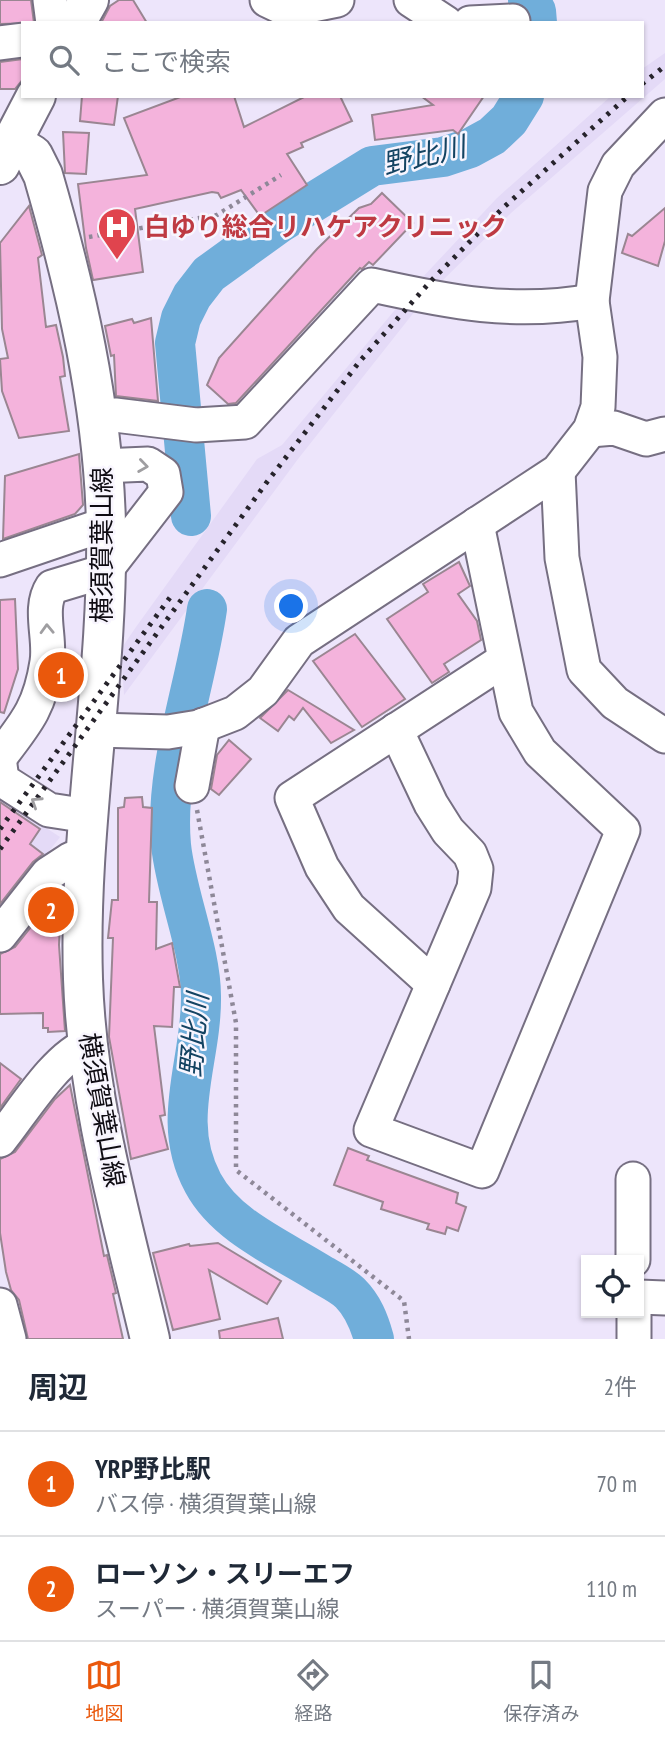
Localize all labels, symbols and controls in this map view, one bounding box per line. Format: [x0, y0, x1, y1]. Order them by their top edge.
search box [21, 21, 644, 98]
icon: search [45, 41, 83, 79]
text: ここで検索 [101, 45, 231, 78]
water label: 野比川 [379, 126, 472, 182]
hospital icon: 白ゆり総合リハケアクリニック [96, 206, 138, 261]
place label: 白ゆり総合リハケアクリニック [144, 210, 507, 243]
one-way arrow [137, 458, 149, 473]
street label: 横須賀葉山線 [85, 467, 118, 623]
your location [274, 589, 308, 623]
one-way arrow [39, 623, 54, 634]
pin: 1 [38, 649, 84, 701]
one-way arrow [30, 797, 43, 810]
pin: 2 [28, 884, 74, 936]
water label: 野比川 [171, 989, 216, 1078]
street label: 横須賀葉山線 [73, 1030, 132, 1190]
map controls [581, 1255, 644, 1318]
button: locate [581, 1255, 644, 1318]
text: 周辺 [28, 1367, 88, 1406]
text: 2件 [604, 1372, 637, 1401]
text: YRP野比駅 [95, 1452, 211, 1485]
text: 1 [46, 1469, 57, 1498]
text: 70 m [596, 1469, 637, 1498]
text: バス停 · 横須賀葉山線 [95, 1489, 317, 1518]
text: ローソン・スリーエフ [95, 1557, 355, 1590]
text: 2 [46, 1574, 57, 1603]
text: 110 m [586, 1574, 637, 1603]
text: スーパー · 横須賀葉山線 [95, 1594, 339, 1623]
tab: 地図 [85, 1656, 124, 1725]
tab: 経路 [294, 1656, 333, 1725]
tab: 保存済み [503, 1656, 580, 1725]

